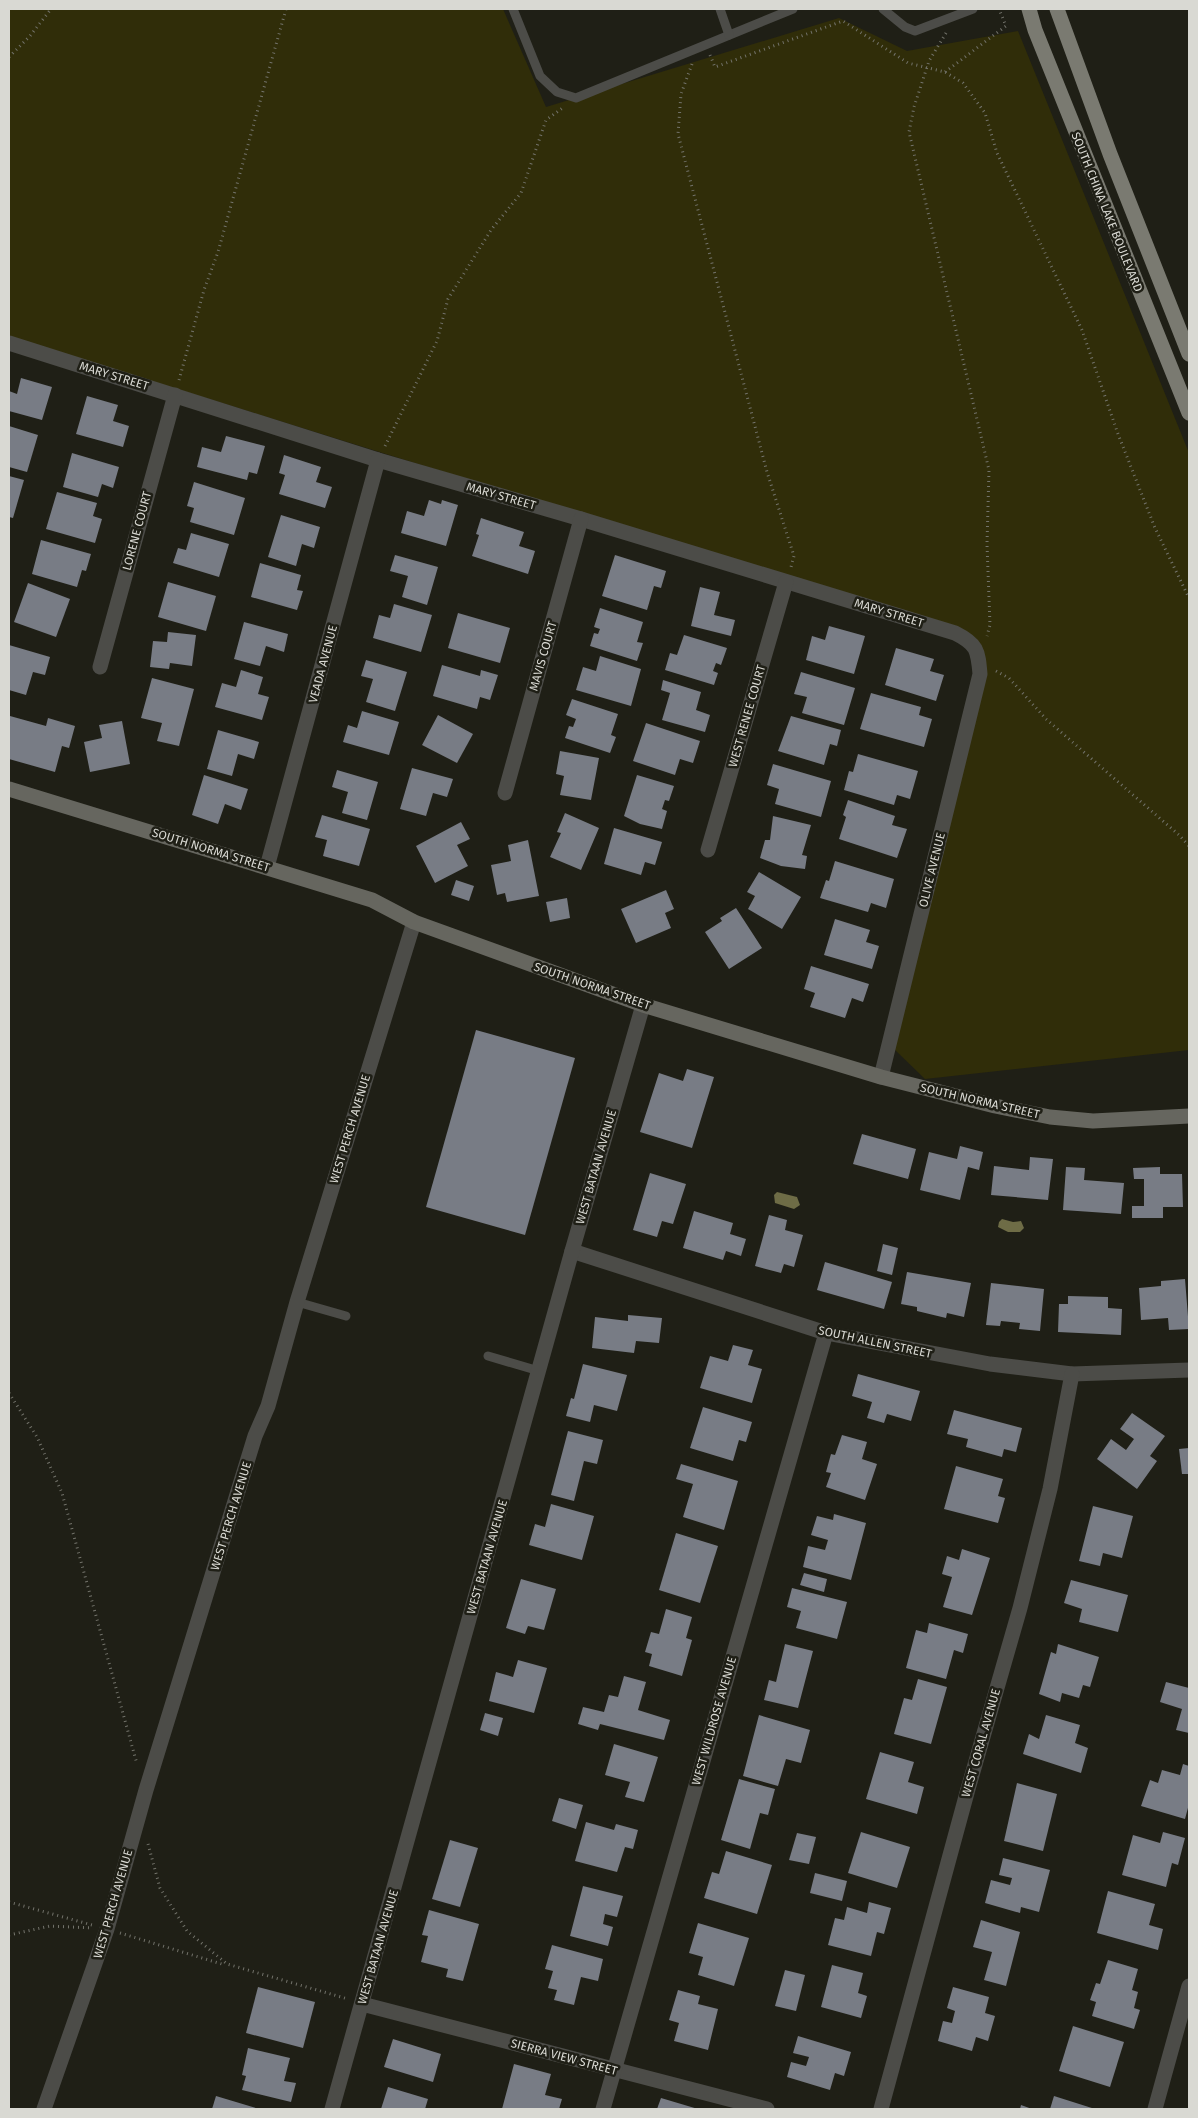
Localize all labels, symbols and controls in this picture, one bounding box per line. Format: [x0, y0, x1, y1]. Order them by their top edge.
street label: SOUTH CHINA LAKE BOULEVARD [1069, 130, 1146, 294]
street label: MARY STREET [78, 359, 151, 393]
street label: MARY STREET [465, 479, 538, 513]
street label: LORENE COURT [120, 489, 154, 572]
street label: MARY STREET [853, 596, 926, 630]
street label: MAVIS COURT [526, 619, 560, 693]
street label: VEADA AVENUE [306, 624, 340, 704]
street label: WEST RENEE COURT [726, 662, 769, 769]
street label: SOUTH NORMA STREET [150, 825, 272, 875]
street label: OLIVE AVENUE [916, 831, 948, 909]
street label: SOUTH NORMA STREET [532, 959, 653, 1013]
street label: WEST PERCH AVENUE [327, 1073, 373, 1185]
street label: SOUTH NORMA STREET [919, 1080, 1042, 1122]
street label: WEST BATAAN AVENUE [573, 1108, 619, 1226]
street label: SOUTH ALLEN STREET [817, 1323, 934, 1361]
street label: WEST PERCH AVENUE [208, 1460, 254, 1572]
street label: WEST BATAAN AVENUE [464, 1498, 510, 1616]
street label: WEST WILDROSE AVENUE [689, 1655, 739, 1787]
street label: WEST CORAL AVENUE [959, 1687, 1003, 1799]
street label: WEST PERCH AVENUE [91, 1848, 135, 1960]
street label: WEST BATAAN AVENUE [355, 1888, 401, 2006]
street label: SIERRA VIEW STREET [509, 2036, 620, 2078]

